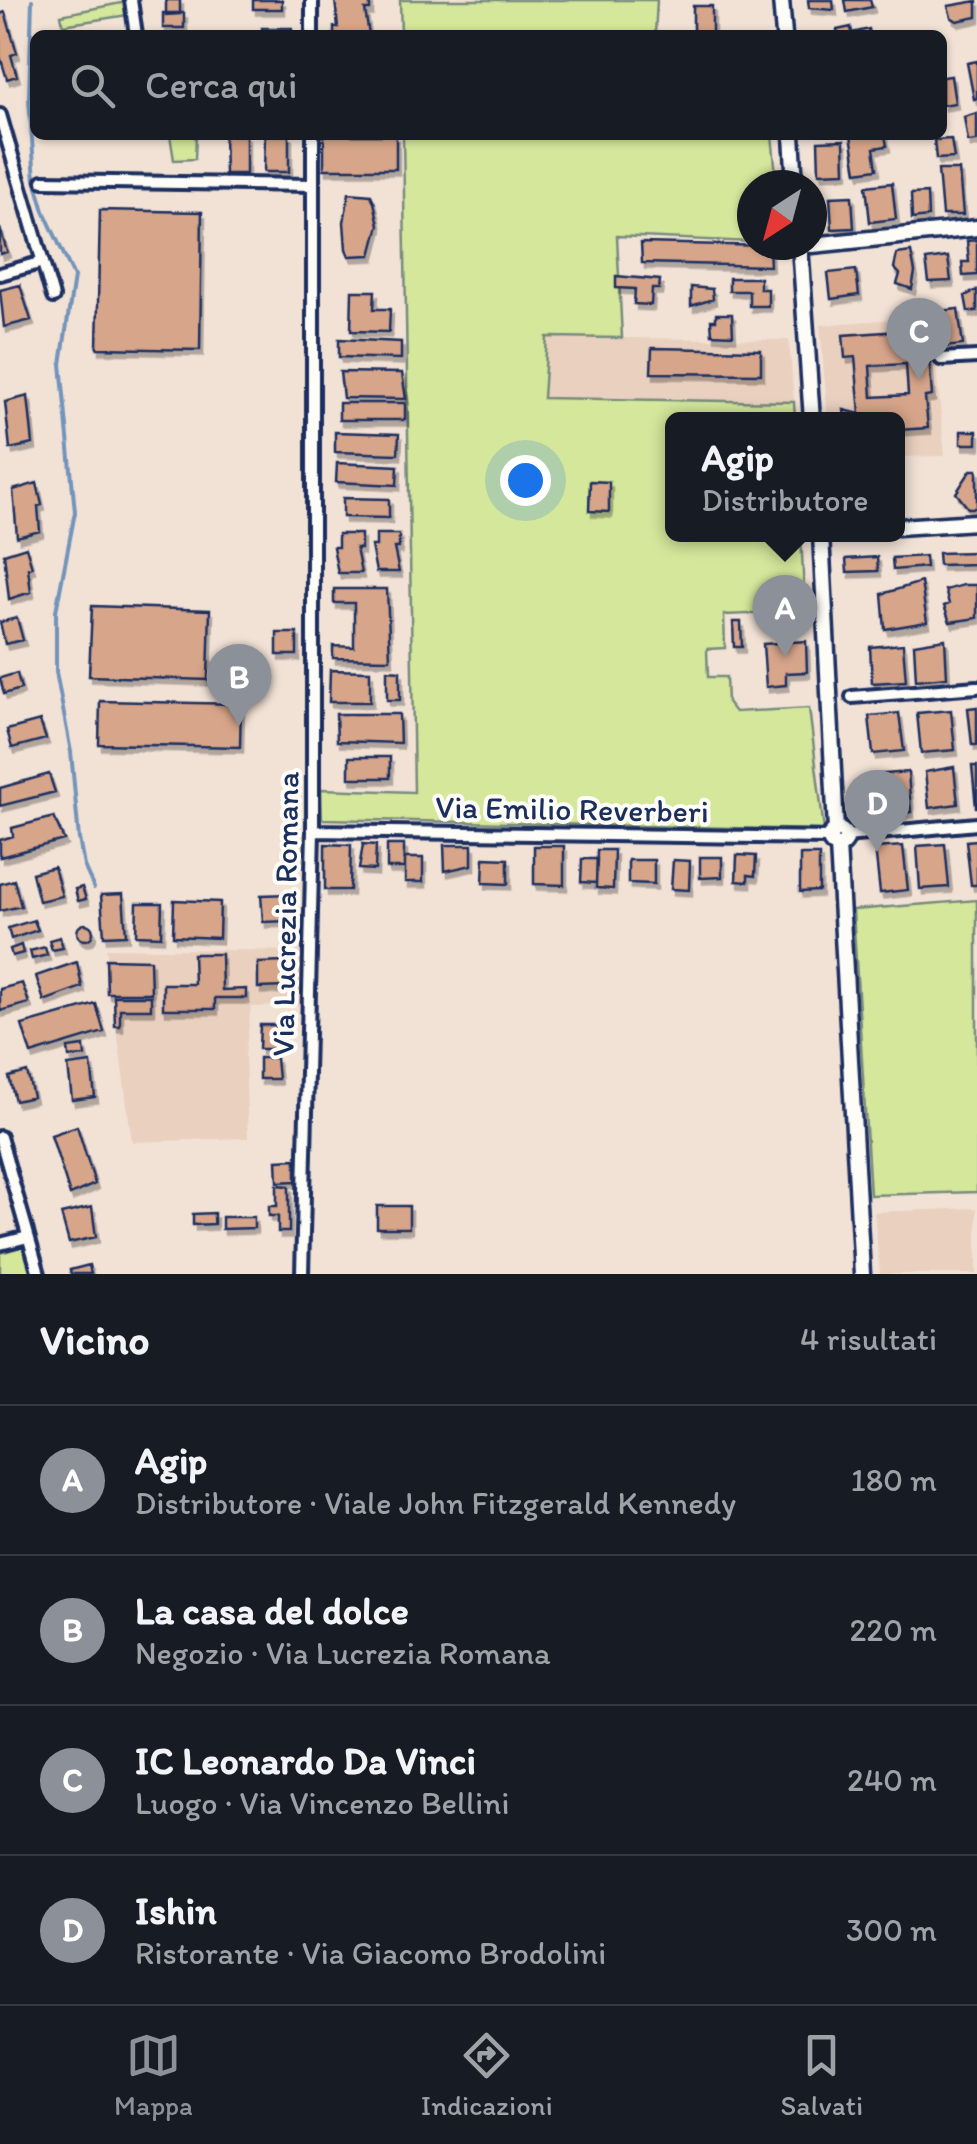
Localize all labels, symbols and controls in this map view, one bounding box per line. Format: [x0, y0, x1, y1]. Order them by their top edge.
search box [30, 30, 947, 140]
icon: search [65, 58, 120, 113]
text: Cerca qui [145, 62, 297, 108]
north arrow [737, 170, 827, 260]
pin: C [886, 298, 952, 380]
popup [665, 412, 905, 542]
text: Agip [701, 435, 774, 481]
your location [500, 455, 551, 506]
text: Distributore [701, 481, 869, 519]
pin: A [752, 574, 818, 657]
pin: B [206, 644, 272, 726]
pin: D [844, 770, 910, 852]
street label: Via Lucrezia Romana [264, 771, 306, 1057]
street label: Via Emilio Reverberi [435, 788, 709, 830]
text: Vicino [40, 1314, 150, 1365]
text: 4 risultati [800, 1320, 937, 1358]
text: Agip [135, 1438, 207, 1484]
text: A [62, 1461, 83, 1499]
text: 180 m [851, 1461, 937, 1499]
text: Distributore · Viale John Fitzgerald Kennedy [135, 1484, 736, 1522]
text: La casa del dolce [135, 1588, 409, 1634]
text: B [62, 1611, 83, 1649]
text: 220 m [850, 1611, 937, 1649]
text: Negozio · Via Lucrezia Romana [135, 1634, 551, 1672]
text: IC Leonardo Da Vinci [135, 1738, 476, 1784]
text: C [62, 1761, 83, 1799]
text: 240 m [847, 1761, 937, 1799]
text: Luogo · Via Vincenzo Bellini [135, 1784, 510, 1822]
text: Ishin [135, 1888, 217, 1934]
text: D [62, 1911, 83, 1949]
text: 300 m [846, 1911, 937, 1949]
text: Ristorante · Via Giacomo Brodolini [135, 1934, 606, 1972]
tab: Mappa [114, 2028, 193, 2122]
tab: Indicazioni [421, 2028, 553, 2122]
tab: Salvati [780, 2028, 863, 2122]

